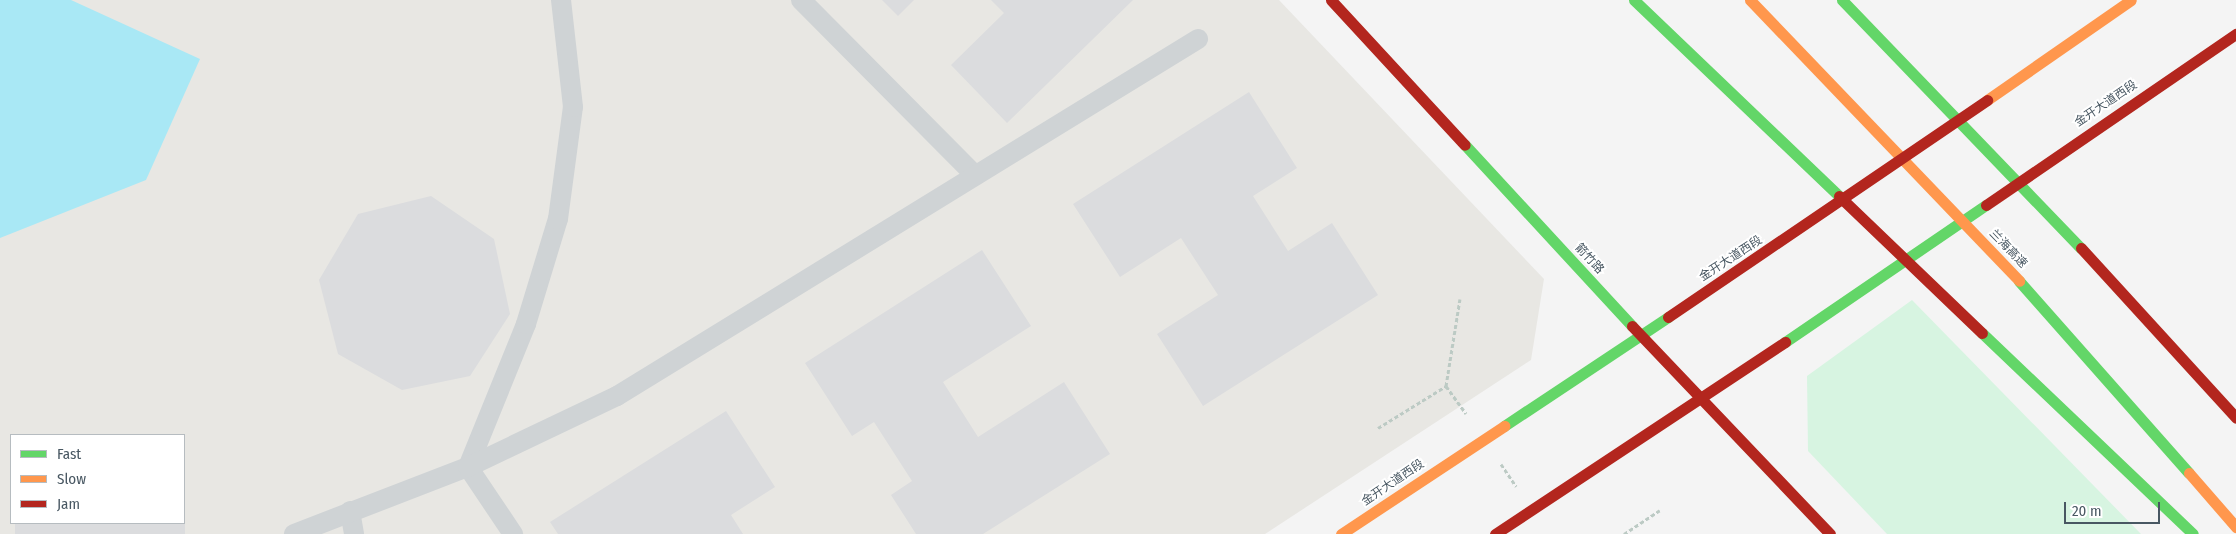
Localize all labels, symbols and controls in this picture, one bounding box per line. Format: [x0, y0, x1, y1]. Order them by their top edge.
street label: 金开大道西段 [2072, 78, 2140, 130]
street label: 兰海高速 [1986, 227, 2030, 271]
street label: 金开大道西段 [1697, 233, 1765, 285]
street label: 箭竹路 [1571, 241, 1607, 277]
legend [10, 434, 185, 524]
text: Fast [57, 445, 81, 463]
street label: 金开大道西段 [1359, 457, 1427, 509]
text: Slow [57, 470, 86, 488]
scale bar [2066, 492, 2162, 524]
text: Jam [57, 495, 80, 513]
text: 20 m [2072, 502, 2102, 520]

